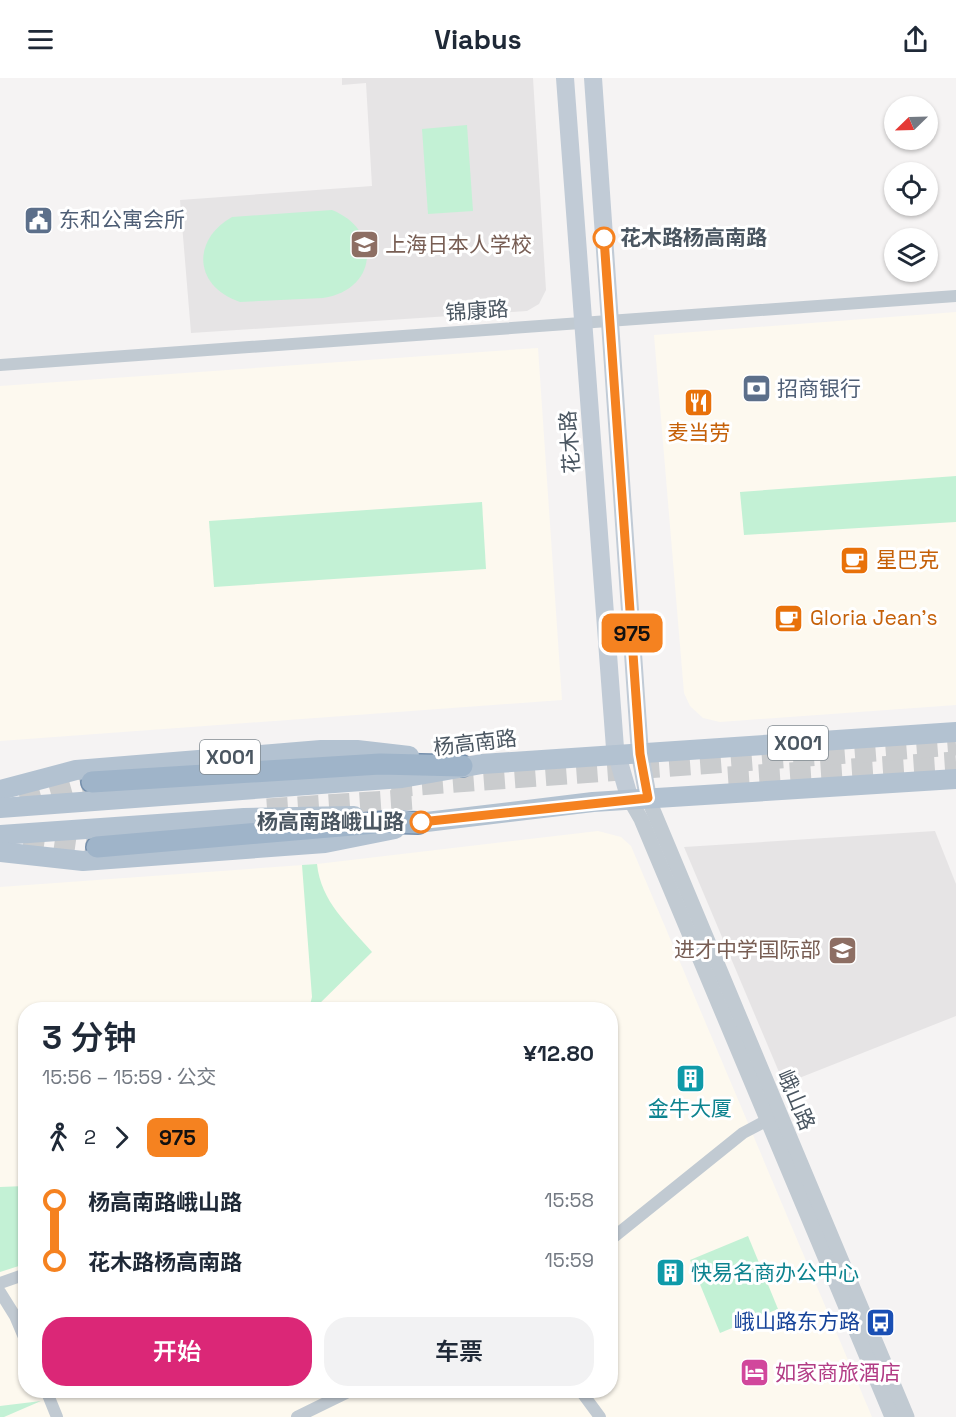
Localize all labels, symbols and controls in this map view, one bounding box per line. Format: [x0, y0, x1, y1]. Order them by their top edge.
text: Viabus [434, 22, 522, 57]
icon: menu [24, 23, 57, 56]
icon: share [899, 23, 932, 56]
north arrow [884, 96, 938, 150]
map controls [884, 96, 938, 282]
button: locate [884, 162, 938, 216]
public building icon: 东和公寓会所 [22, 204, 54, 236]
place label: 东和公寓会所 [59, 206, 185, 233]
place label: 花木路杨高南路 [620, 224, 767, 251]
marker: 花木路杨高南路 [593, 227, 615, 249]
button: layers [884, 228, 938, 282]
school or university icon: 上海日本人学校 [348, 229, 380, 261]
place label: 上海日本人学校 [385, 231, 532, 258]
street label: 锦康路 [445, 295, 509, 326]
bank icon: 招商银行 [740, 373, 772, 405]
place label: 招商银行 [777, 375, 861, 402]
restaurant icon: 麦当劳 [683, 386, 715, 418]
street label: 花木路 [554, 410, 585, 474]
place label: 麦当劳 [668, 419, 731, 446]
cafe icon: 星巴克 [839, 544, 871, 576]
place label: 星巴克 [876, 546, 939, 573]
cafe icon: Gloria Jean's [773, 602, 805, 634]
place label: Gloria Jean's [810, 604, 937, 631]
line badge: 975 [598, 614, 666, 652]
text: 975 [614, 620, 650, 647]
street label: 杨高南路 [432, 724, 518, 761]
road number: X001 [768, 726, 828, 760]
road number: X001 [200, 740, 260, 774]
place label: 杨高南路峨山路 [257, 808, 404, 835]
marker: 杨高南路峨山路 [410, 811, 432, 833]
school or university icon: 进才中学国际部 [826, 934, 858, 966]
place label: 进才中学国际部 [674, 936, 821, 963]
text: 3 分钟 [42, 1017, 136, 1059]
text: ¥12.80 [523, 1039, 594, 1067]
building icon: 金牛大厦 [674, 1062, 706, 1094]
text: 15:56 – 15:59 · 公交 [42, 1064, 217, 1090]
street label: 峨山路 [772, 1066, 821, 1134]
place label: 金牛大厦 [648, 1095, 732, 1122]
icon: walk [42, 1121, 75, 1154]
icon: forward [105, 1121, 138, 1154]
text: 2 [84, 1124, 96, 1150]
text: 975 [159, 1124, 196, 1151]
text: 15:58 [544, 1187, 594, 1213]
text: 杨高南路峨山路 [88, 1188, 242, 1216]
text: 15:59 [544, 1247, 594, 1273]
text: 花木路杨高南路 [88, 1248, 242, 1276]
building icon: 快易名商办公中心 [654, 1257, 686, 1289]
place label: 快易名商办公中心 [691, 1259, 859, 1286]
bus stop icon: 峨山路东方路 [865, 1306, 897, 1338]
place label: 峨山路东方路 [734, 1308, 860, 1335]
button: 开始 [42, 1317, 312, 1386]
button: 车票 [324, 1317, 594, 1386]
hotel icon: 如家商旅酒店 [738, 1357, 770, 1389]
place label: 如家商旅酒店 [775, 1359, 901, 1386]

